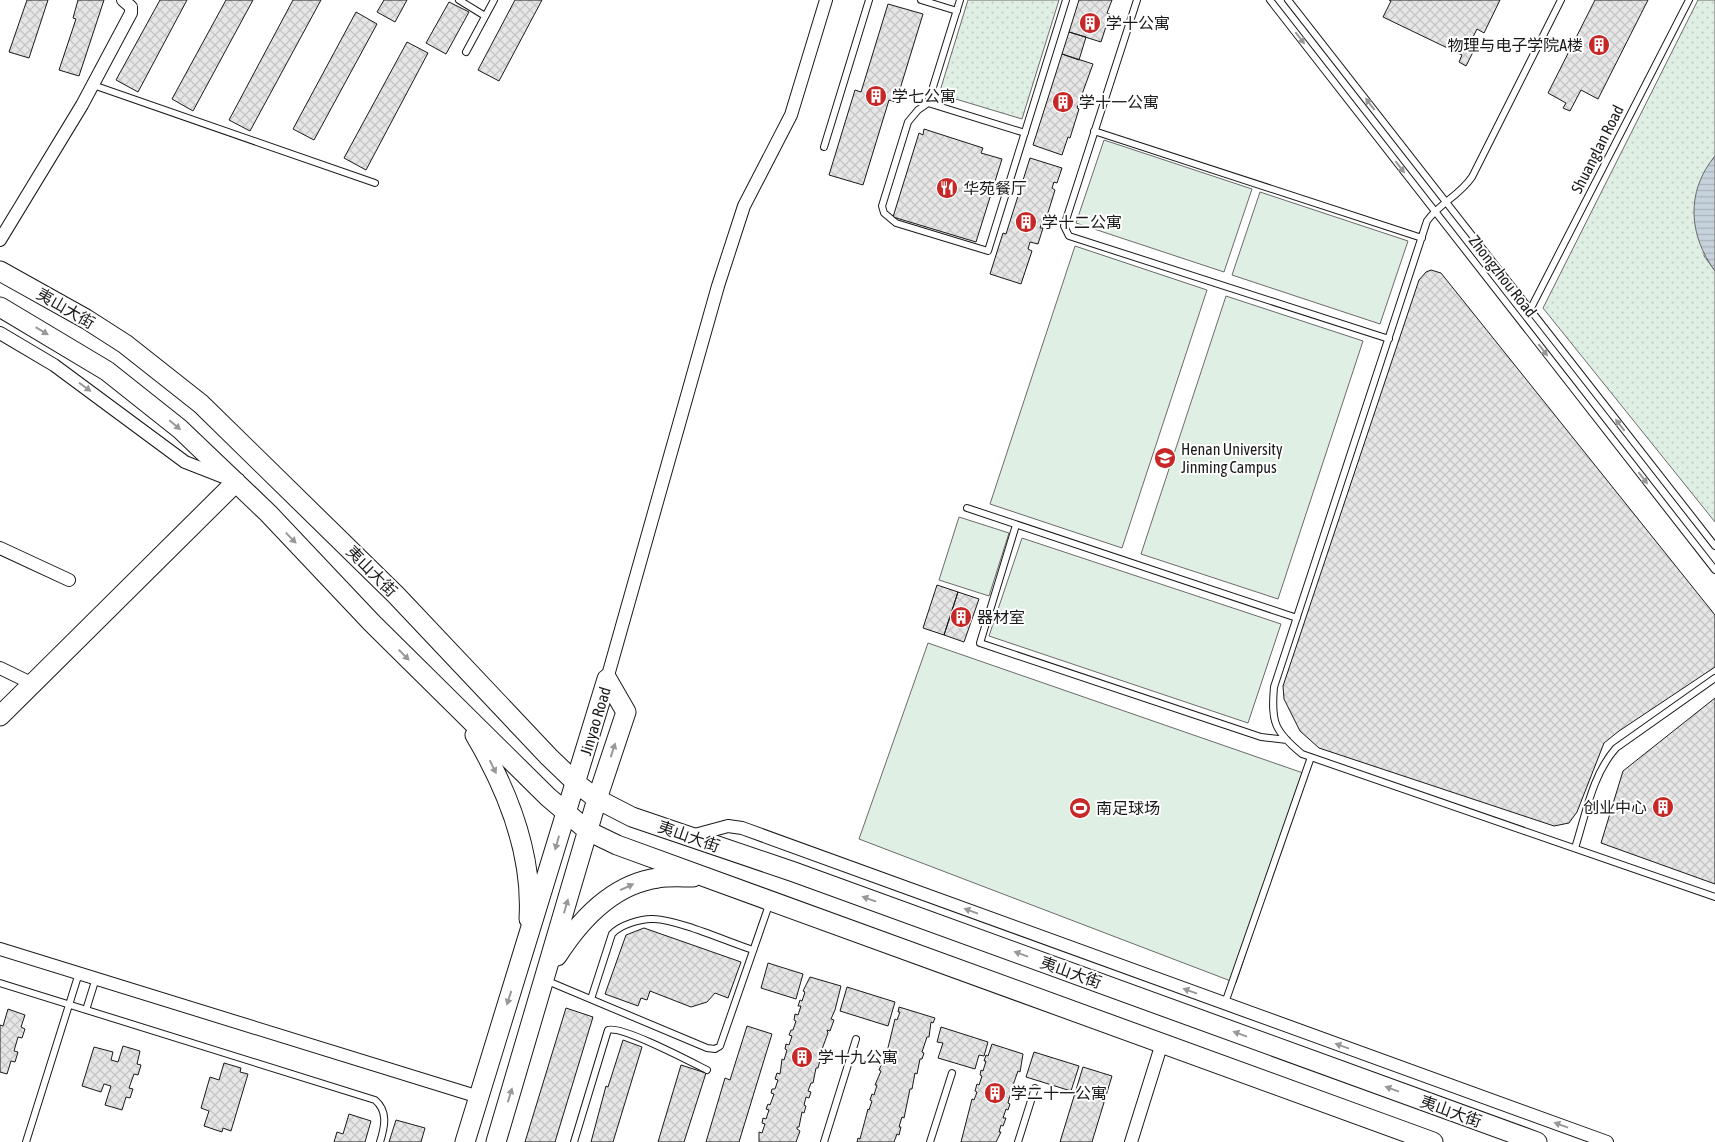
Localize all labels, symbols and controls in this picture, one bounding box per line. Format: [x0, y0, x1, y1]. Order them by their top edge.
building icon: 学十公寓 [1078, 11, 1102, 35]
place label: 学十公寓 [1106, 14, 1170, 32]
one-way arrow [1295, 32, 1305, 45]
building icon: 物理与电子学院A楼 [1587, 33, 1611, 57]
place label: 物理与电子学院A楼 [1447, 36, 1583, 54]
building icon: 学七公寓 [864, 84, 888, 108]
place label: 学七公寓 [892, 87, 956, 105]
building icon: 学十一公寓 [1051, 90, 1075, 114]
place label: 学十一公寓 [1079, 93, 1159, 111]
one-way arrow [1364, 98, 1375, 111]
street label: Shuanglan Road [1567, 102, 1628, 197]
one-way arrow [1395, 160, 1405, 173]
restaurant icon: 华苑餐厅 [935, 176, 959, 200]
place label: 华苑餐厅 [963, 179, 1027, 197]
building icon: 学十二公寓 [1014, 210, 1038, 234]
place label: 学十二公寓 [1042, 213, 1122, 231]
street label: Zhongzhou Road [1465, 232, 1540, 321]
street label: 夷山大街 [34, 284, 98, 332]
one-way arrow [36, 327, 49, 336]
one-way arrow [1538, 343, 1548, 357]
one-way arrow [78, 382, 92, 392]
one-way arrow [168, 419, 181, 430]
one-way arrow [1615, 419, 1626, 432]
place label: Henan University Jinming Campus [1181, 440, 1283, 477]
school or university icon: Henan University Jinming Campus [1153, 446, 1177, 470]
one-way arrow [1638, 471, 1648, 485]
one-way arrow [285, 531, 297, 543]
street label: 夷山大街 [343, 542, 401, 600]
building icon: 器材室 [949, 605, 973, 629]
place label: 器材室 [977, 608, 1025, 626]
one-way arrow [398, 649, 410, 661]
street label: Jinyao Road [576, 685, 615, 758]
one-way arrow [610, 743, 617, 758]
one-way arrow [489, 760, 497, 774]
building icon: 创业中心 [1651, 795, 1675, 819]
sports icon: 南足球场 [1068, 796, 1092, 820]
place label: 创业中心 [1583, 798, 1647, 816]
place label: 南足球场 [1096, 799, 1160, 817]
street label: 夷山大街 [656, 817, 722, 855]
one-way arrow [553, 835, 561, 850]
one-way arrow [620, 883, 634, 891]
one-way arrow [861, 895, 876, 902]
one-way arrow [563, 898, 571, 913]
one-way arrow [963, 907, 978, 915]
one-way arrow [1013, 950, 1028, 958]
street label: 夷山大街 [1038, 953, 1104, 991]
one-way arrow [1182, 986, 1197, 994]
one-way arrow [505, 990, 513, 1005]
one-way arrow [1232, 1030, 1247, 1037]
one-way arrow [1335, 1042, 1350, 1049]
building icon: 学十九公寓 [790, 1045, 814, 1069]
place label: 学十九公寓 [818, 1048, 898, 1066]
building icon: 学二十一公寓 [983, 1081, 1007, 1105]
place label: 学二十一公寓 [1011, 1084, 1107, 1102]
one-way arrow [1385, 1085, 1400, 1092]
one-way arrow [507, 1088, 515, 1103]
street label: 夷山大街 [1418, 1092, 1484, 1130]
one-way arrow [1553, 1121, 1568, 1129]

